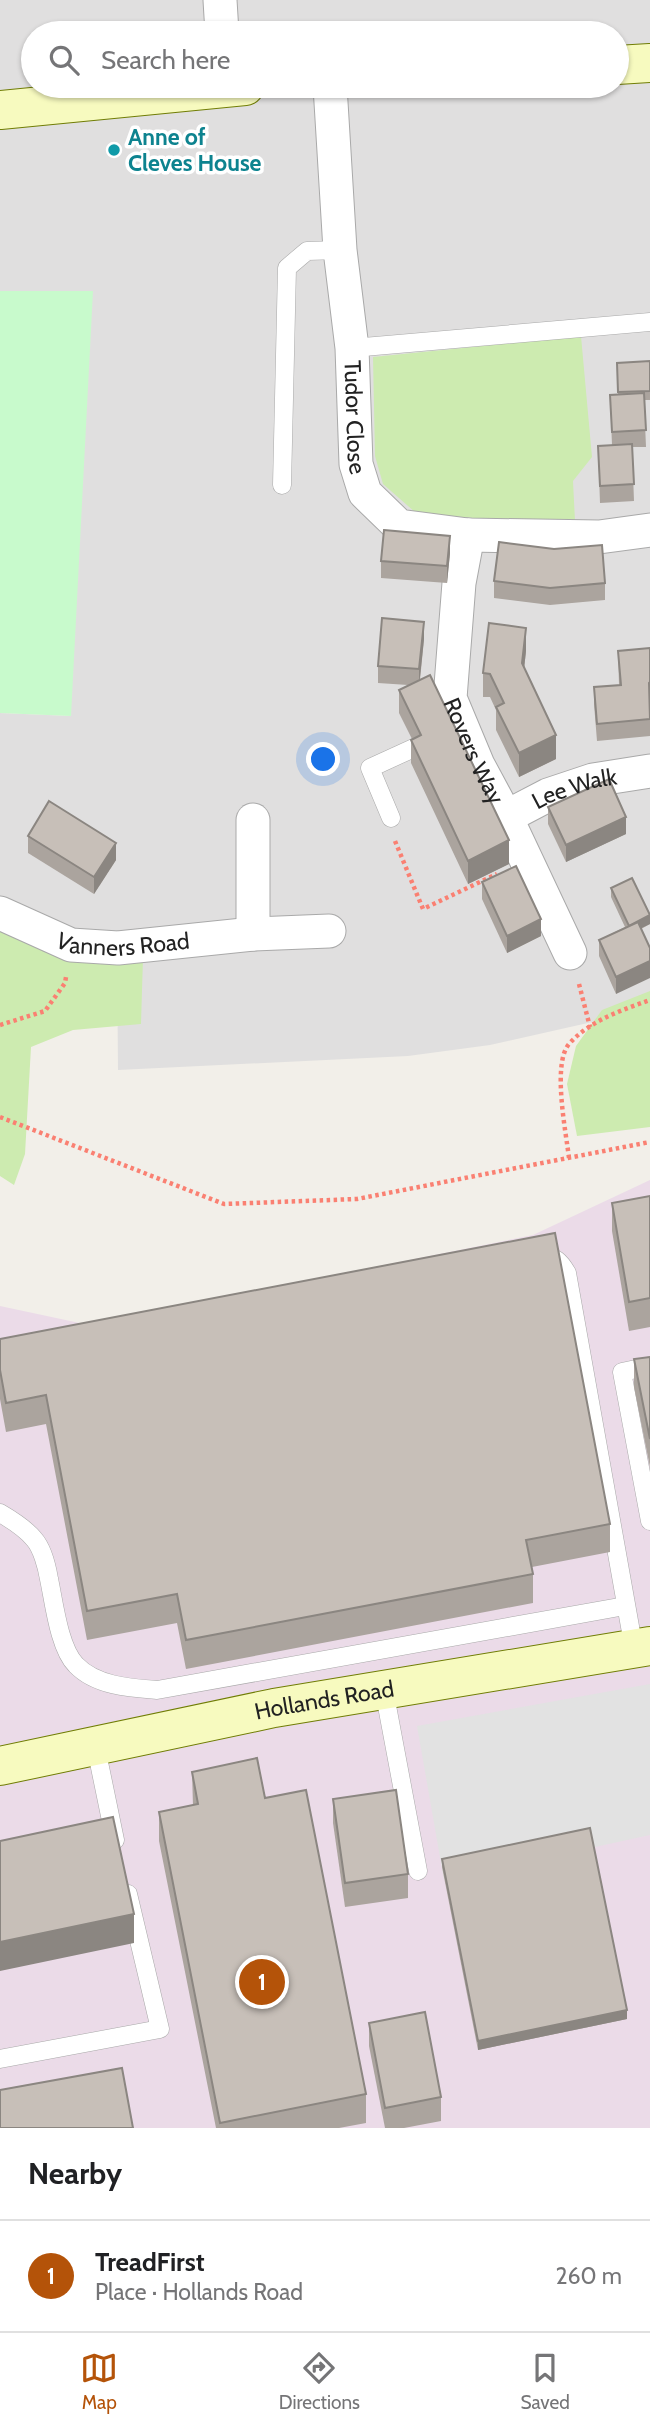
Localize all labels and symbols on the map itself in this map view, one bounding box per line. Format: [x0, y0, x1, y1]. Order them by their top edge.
place label: Anne of Cleves House [128, 123, 262, 177]
marker: Anne of Cleves House [106, 142, 122, 158]
street label: Tudor Close [338, 360, 372, 478]
street label: Rovers Way [437, 693, 510, 809]
your location [306, 742, 340, 776]
street label: Lee Walk [527, 762, 620, 815]
street label: Vanners Road [52, 926, 191, 962]
street label: Hollands Road [252, 1674, 396, 1726]
pin: 1 [239, 1956, 285, 2008]

